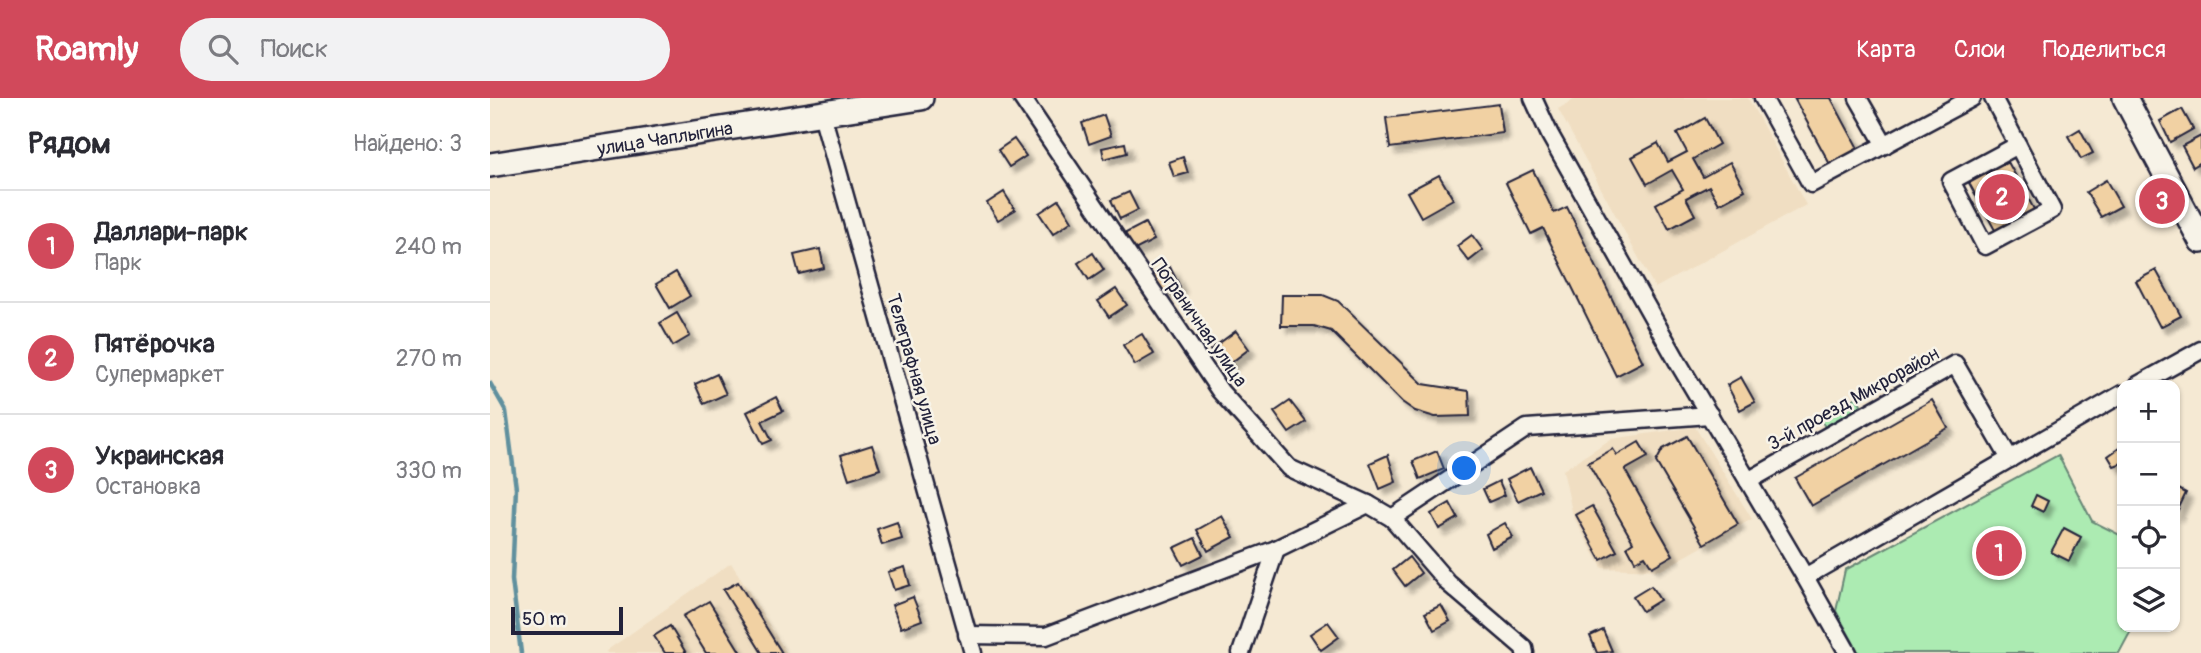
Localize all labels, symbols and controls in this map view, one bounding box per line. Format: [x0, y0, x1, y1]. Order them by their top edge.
search box [180, 18, 670, 81]
text: Roamly [35, 29, 138, 70]
icon: search [204, 30, 242, 68]
text: Поиск [260, 33, 328, 65]
text: Карта [1856, 35, 1916, 64]
text: Слои [1954, 35, 2005, 64]
text: Поделиться [2043, 35, 2166, 64]
street label: улица Чаплыгина [595, 116, 735, 161]
text: Рядом [28, 125, 111, 162]
text: Найдено: 3 [353, 129, 462, 158]
pin: 2 [1979, 171, 2025, 223]
pin: 3 [2139, 175, 2185, 227]
text: Даллари-парк [95, 216, 248, 248]
text: 1 [47, 232, 56, 261]
text: 240 m [395, 232, 462, 261]
text: Парк [95, 248, 142, 277]
street label: Пограничная улица [1146, 253, 1253, 392]
street label: Телеграфная улица [881, 291, 947, 448]
text: Пятёрочка [95, 328, 215, 360]
street label: 3-й проезд Микрорайон [1763, 342, 1944, 456]
text: 2 [45, 344, 57, 373]
text: 270 m [396, 344, 462, 373]
text: Супермаркет [95, 360, 224, 389]
map controls [2117, 380, 2180, 632]
button: + [2117, 380, 2180, 443]
text: Украинская [95, 440, 224, 472]
button: − [2117, 443, 2180, 506]
your location [1447, 451, 1481, 485]
text: 3 [45, 456, 57, 485]
text: 330 m [395, 456, 462, 485]
text: Остановка [95, 472, 201, 501]
button: locate [2117, 506, 2180, 569]
pin: 1 [1976, 527, 2022, 579]
button: layers [2117, 569, 2180, 632]
scale bar [511, 604, 623, 636]
text: 50 m [522, 607, 566, 631]

